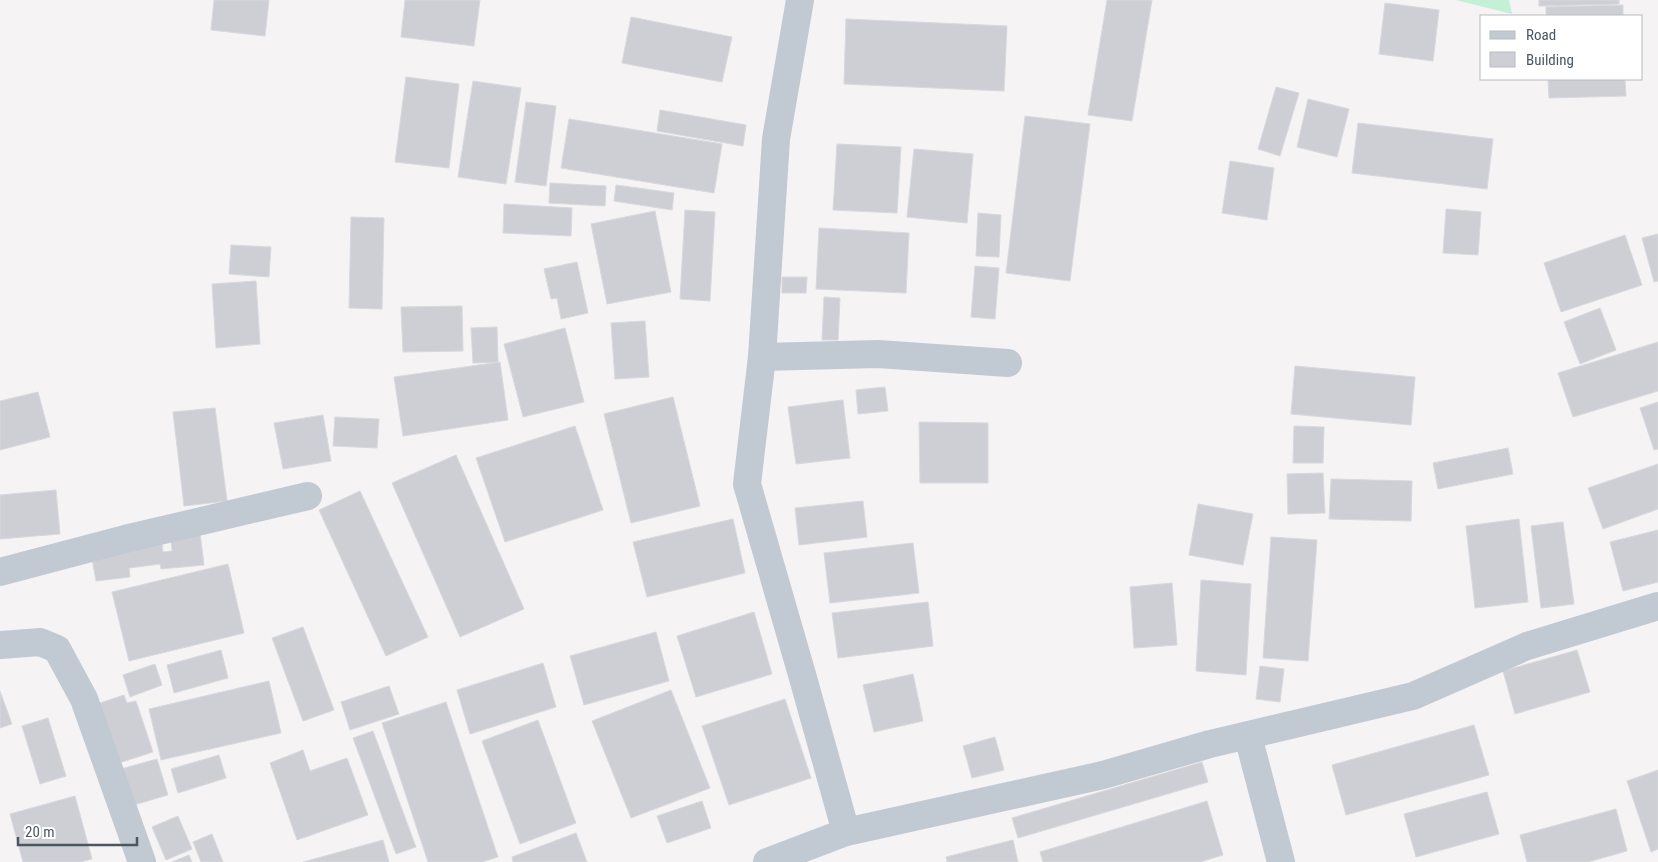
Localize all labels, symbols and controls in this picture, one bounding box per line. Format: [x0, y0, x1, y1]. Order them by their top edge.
legend [1480, 15, 1643, 80]
text: Road [1526, 26, 1556, 44]
text: Building [1526, 51, 1574, 69]
scale bar [18, 814, 136, 846]
text: 20 m [25, 823, 55, 841]

